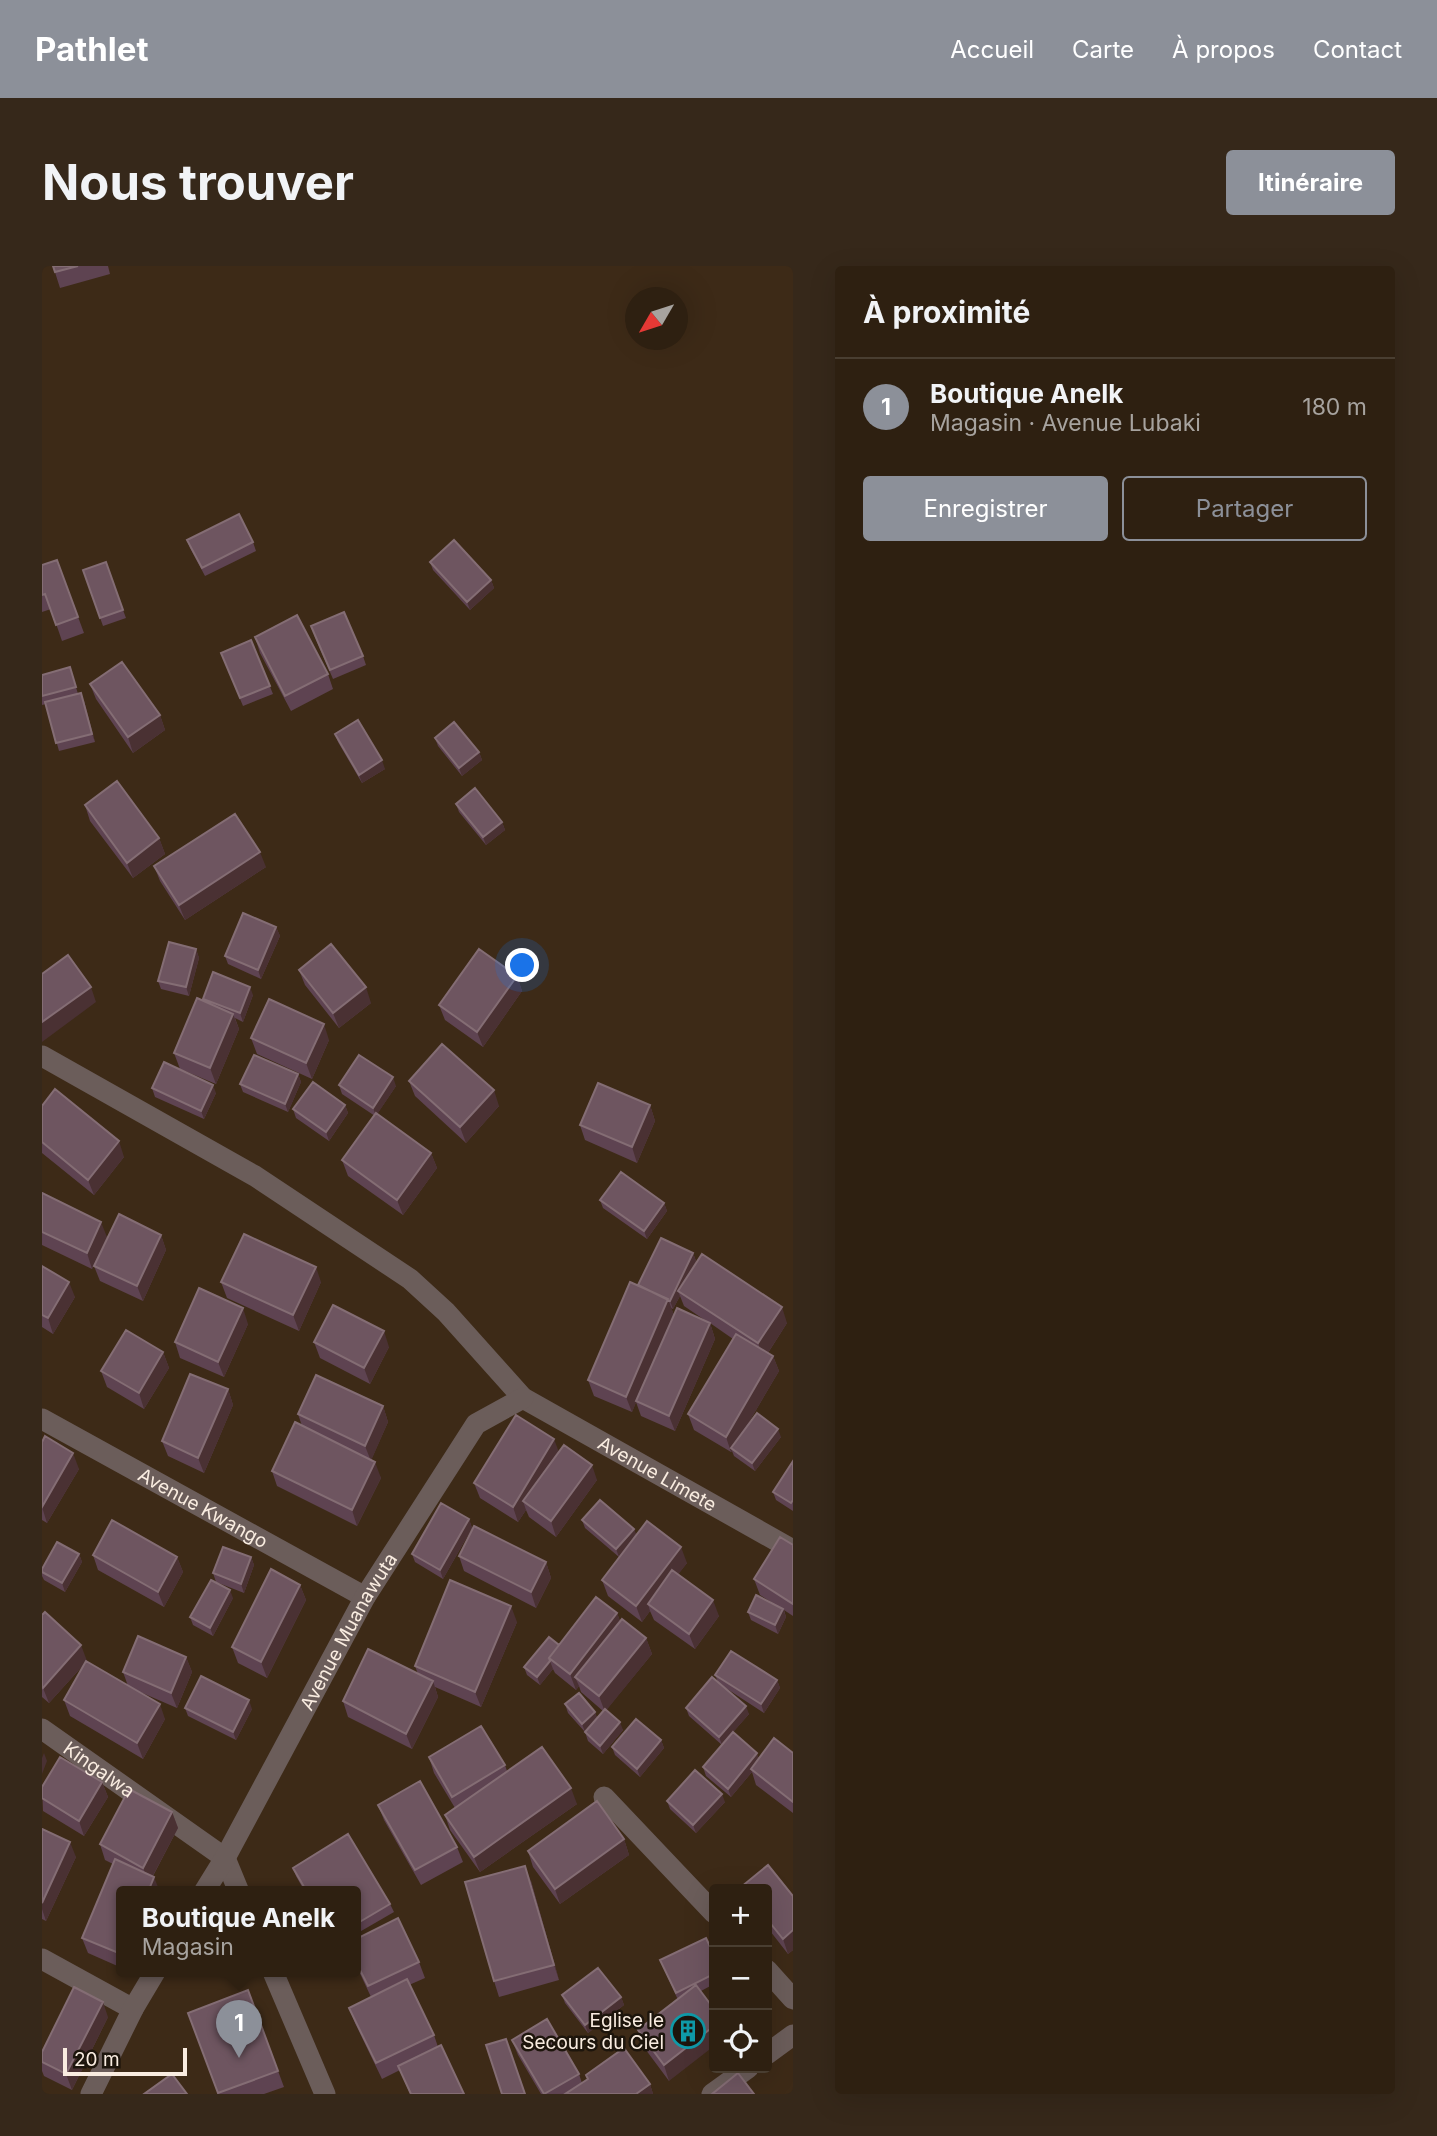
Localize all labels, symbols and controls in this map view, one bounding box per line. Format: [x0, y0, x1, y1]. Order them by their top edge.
text: Pathlet [35, 29, 149, 69]
text: Accueil [950, 35, 1034, 64]
text: Carte [1072, 35, 1134, 64]
text: À propos [1172, 35, 1275, 64]
text: Contact [1313, 35, 1402, 64]
button: Itinéraire [1226, 150, 1395, 215]
text: Nous trouver [42, 153, 354, 212]
north arrow [625, 287, 688, 350]
text: À proximité [863, 294, 1030, 330]
text: Boutique Anelk [930, 378, 1123, 409]
text: 1 [881, 393, 891, 421]
text: 180 m [1302, 393, 1367, 421]
text: Magasin · Avenue Lubaki [930, 409, 1201, 437]
button: Enregistrer [863, 476, 1108, 541]
button: Partager [1122, 476, 1367, 541]
your location [505, 948, 539, 982]
street label: Avenue Limete [594, 1431, 721, 1516]
street label: Avenue Kwango [134, 1463, 272, 1553]
street label: Avenue Muanawuta [295, 1548, 402, 1714]
street label: Kingalwa [59, 1736, 139, 1802]
map controls [709, 1884, 772, 2073]
button: + [709, 1884, 772, 1947]
popup [116, 1886, 361, 1977]
text: Boutique Anelk [142, 1902, 335, 1933]
text: Magasin [142, 1933, 234, 1961]
button: − [709, 1947, 772, 2010]
pin: 1 [216, 2000, 262, 2058]
place label: Eglise le Secours du Ciel [522, 2009, 664, 2054]
button: locate [709, 2010, 772, 2073]
building icon: Eglise le Secours du Ciel [669, 2012, 707, 2050]
scale bar [63, 2045, 187, 2077]
text: 20 m [74, 2048, 120, 2071]

